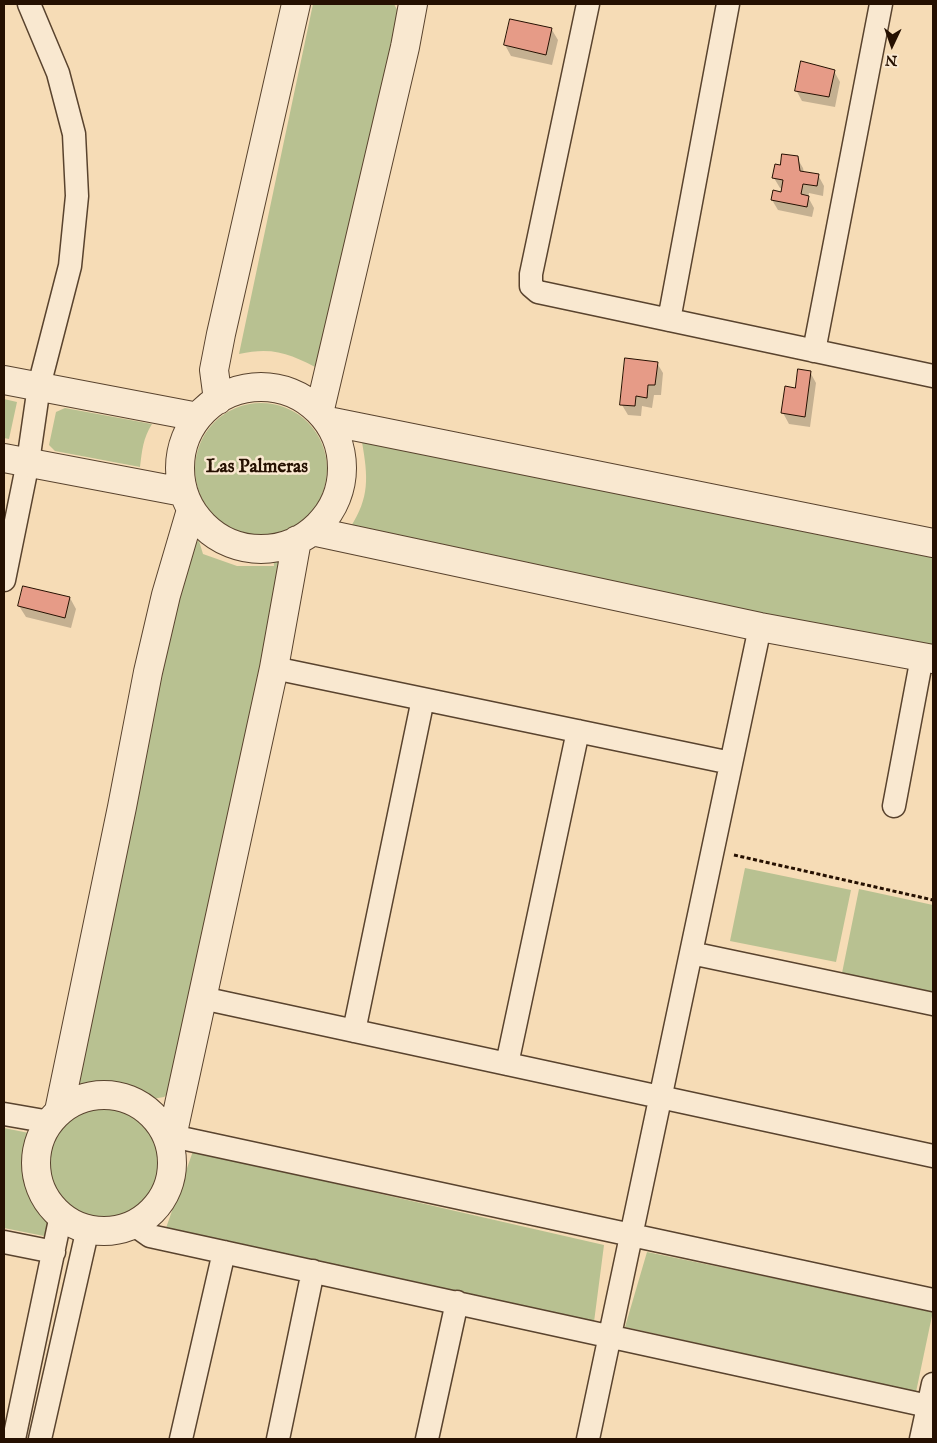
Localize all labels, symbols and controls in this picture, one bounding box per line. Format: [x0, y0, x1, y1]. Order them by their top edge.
north arrow [867, 20, 917, 70]
text: N [885, 51, 898, 69]
district label: Las Palmeras [206, 457, 308, 479]

